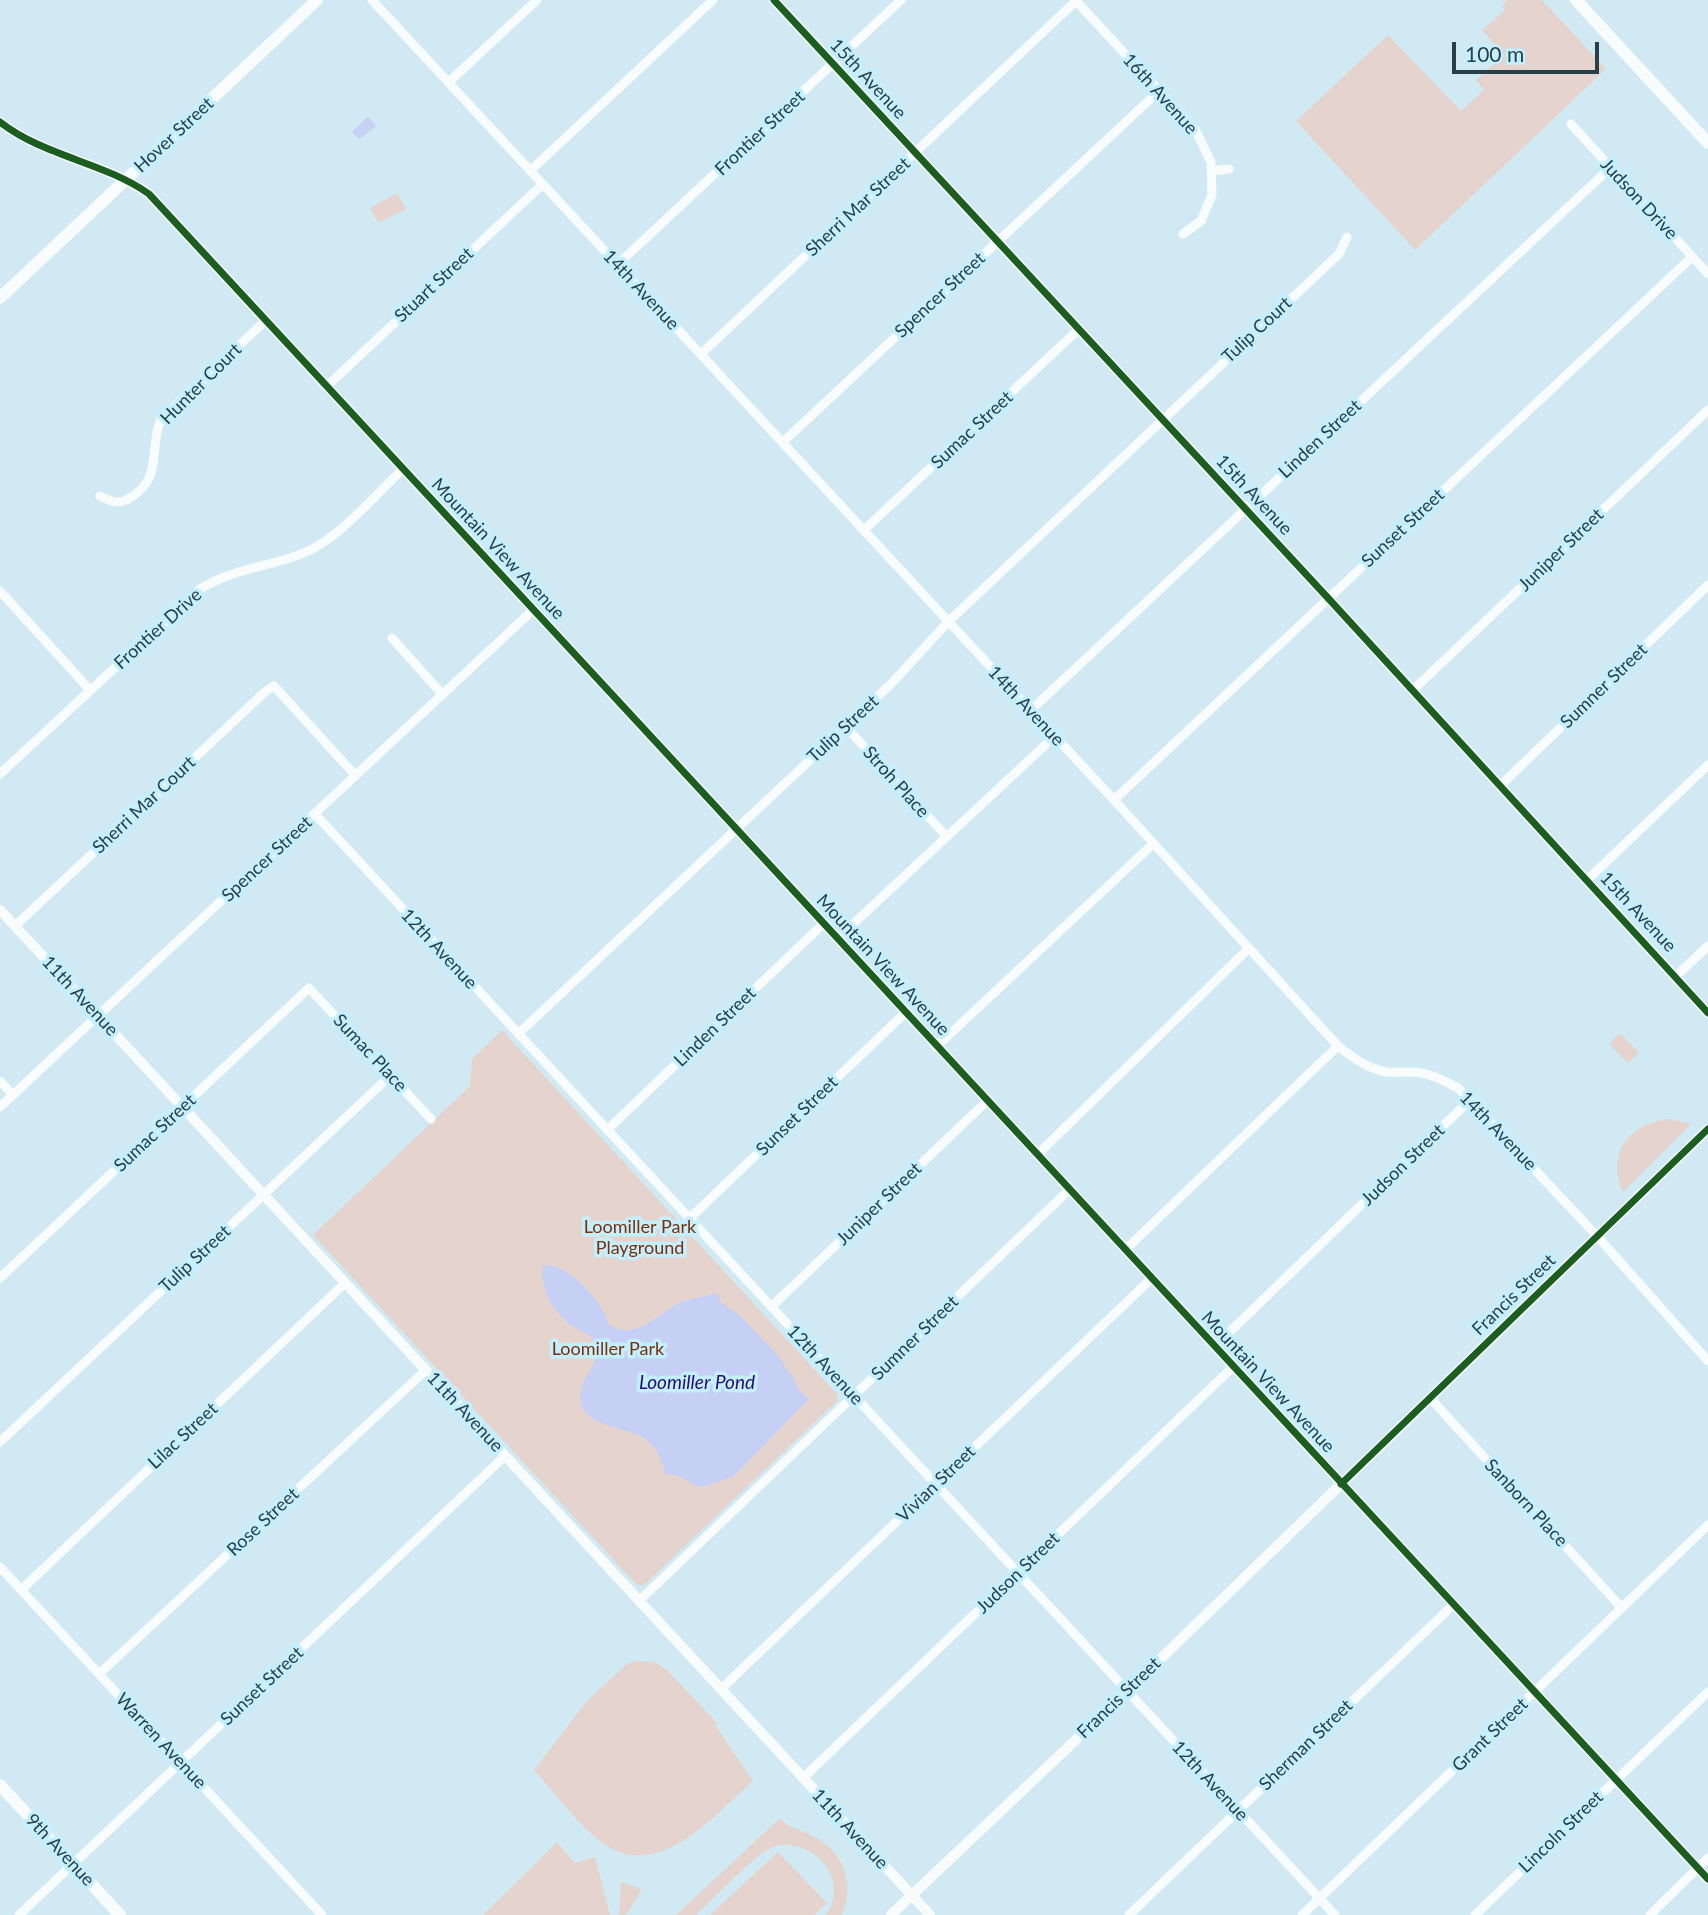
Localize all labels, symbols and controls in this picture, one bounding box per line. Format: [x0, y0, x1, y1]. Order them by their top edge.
scale bar [1456, 28, 1603, 72]
street label: 15th Avenue [825, 34, 911, 124]
text: 100 m [1465, 41, 1524, 66]
street label: 16th Avenue [1118, 49, 1202, 139]
street label: Frontier Street [711, 86, 809, 180]
street label: Hover Street [130, 93, 218, 177]
street label: Sherri Mar Street [801, 153, 915, 261]
street label: Judson Drive [1596, 154, 1682, 244]
street label: Stuart Street [390, 243, 478, 327]
street label: 14th Avenue [598, 245, 684, 335]
street label: Spencer Street [890, 248, 990, 342]
street label: Tulip Court [1218, 292, 1296, 368]
street label: Hunter Court [156, 339, 246, 429]
street label: Sumac Street [927, 387, 1017, 473]
street label: Linden Street [1274, 395, 1366, 483]
street label: 15th Avenue [1211, 450, 1297, 540]
street label: Mountain View Avenue [427, 474, 569, 624]
street label: Sunset Street [1357, 484, 1449, 572]
street label: Juniper Street [1514, 504, 1608, 596]
street label: Frontier Drive [110, 584, 206, 674]
street label: Sumner Street [1556, 639, 1652, 733]
street label: 14th Avenue [983, 661, 1069, 751]
street label: Tulip Street [803, 691, 883, 767]
street label: Stroh Place [858, 742, 934, 822]
street label: Sherri Mar Court [88, 752, 200, 858]
street label: Spencer Street [217, 812, 317, 906]
street label: 15th Avenue [1595, 867, 1681, 957]
street label: Mountain View Avenue [812, 890, 954, 1040]
street label: 12th Avenue [396, 904, 482, 994]
street label: 11th Avenue [37, 951, 123, 1041]
street label: Linden Street [670, 983, 760, 1071]
street label: Sumac Place [329, 1010, 411, 1096]
street label: Sunset Street [752, 1072, 842, 1160]
street label: 14th Avenue [1455, 1087, 1541, 1175]
street label: Sumac Street [110, 1090, 200, 1176]
street label: Judson Street [1357, 1120, 1449, 1210]
street label: Juniper Street [832, 1158, 926, 1250]
park label: Loomiller Park Playground [584, 1216, 696, 1258]
street label: Tulip Street [155, 1221, 235, 1297]
street label: Francis Street [1468, 1250, 1560, 1340]
street label: Sumner Street [867, 1291, 963, 1385]
street label: Mountain View Avenue [1197, 1307, 1339, 1457]
street label: 12th Avenue [782, 1320, 868, 1410]
park label: Loomiller Park [552, 1338, 664, 1360]
street label: 11th Avenue [422, 1367, 508, 1457]
water label: Loomiller Pond [639, 1372, 755, 1394]
street label: Lilac Street [144, 1398, 222, 1474]
street label: Vivian Street [892, 1441, 980, 1527]
street label: Sanborn Place [1480, 1455, 1572, 1551]
street label: Rose Street [223, 1483, 303, 1561]
street label: Judson Street [972, 1528, 1064, 1618]
street label: Sunset Street [216, 1642, 308, 1730]
street label: Francis Street [1073, 1653, 1165, 1743]
street label: Warren Avenue [111, 1689, 211, 1793]
street label: Grant Street [1448, 1694, 1532, 1776]
street label: Sherman Street [1255, 1695, 1357, 1795]
street label: 12th Avenue [1167, 1736, 1253, 1826]
street label: 11th Avenue [807, 1784, 893, 1874]
street label: Lincoln Street [1514, 1787, 1608, 1877]
street label: 9th Avenue [21, 1809, 99, 1891]

